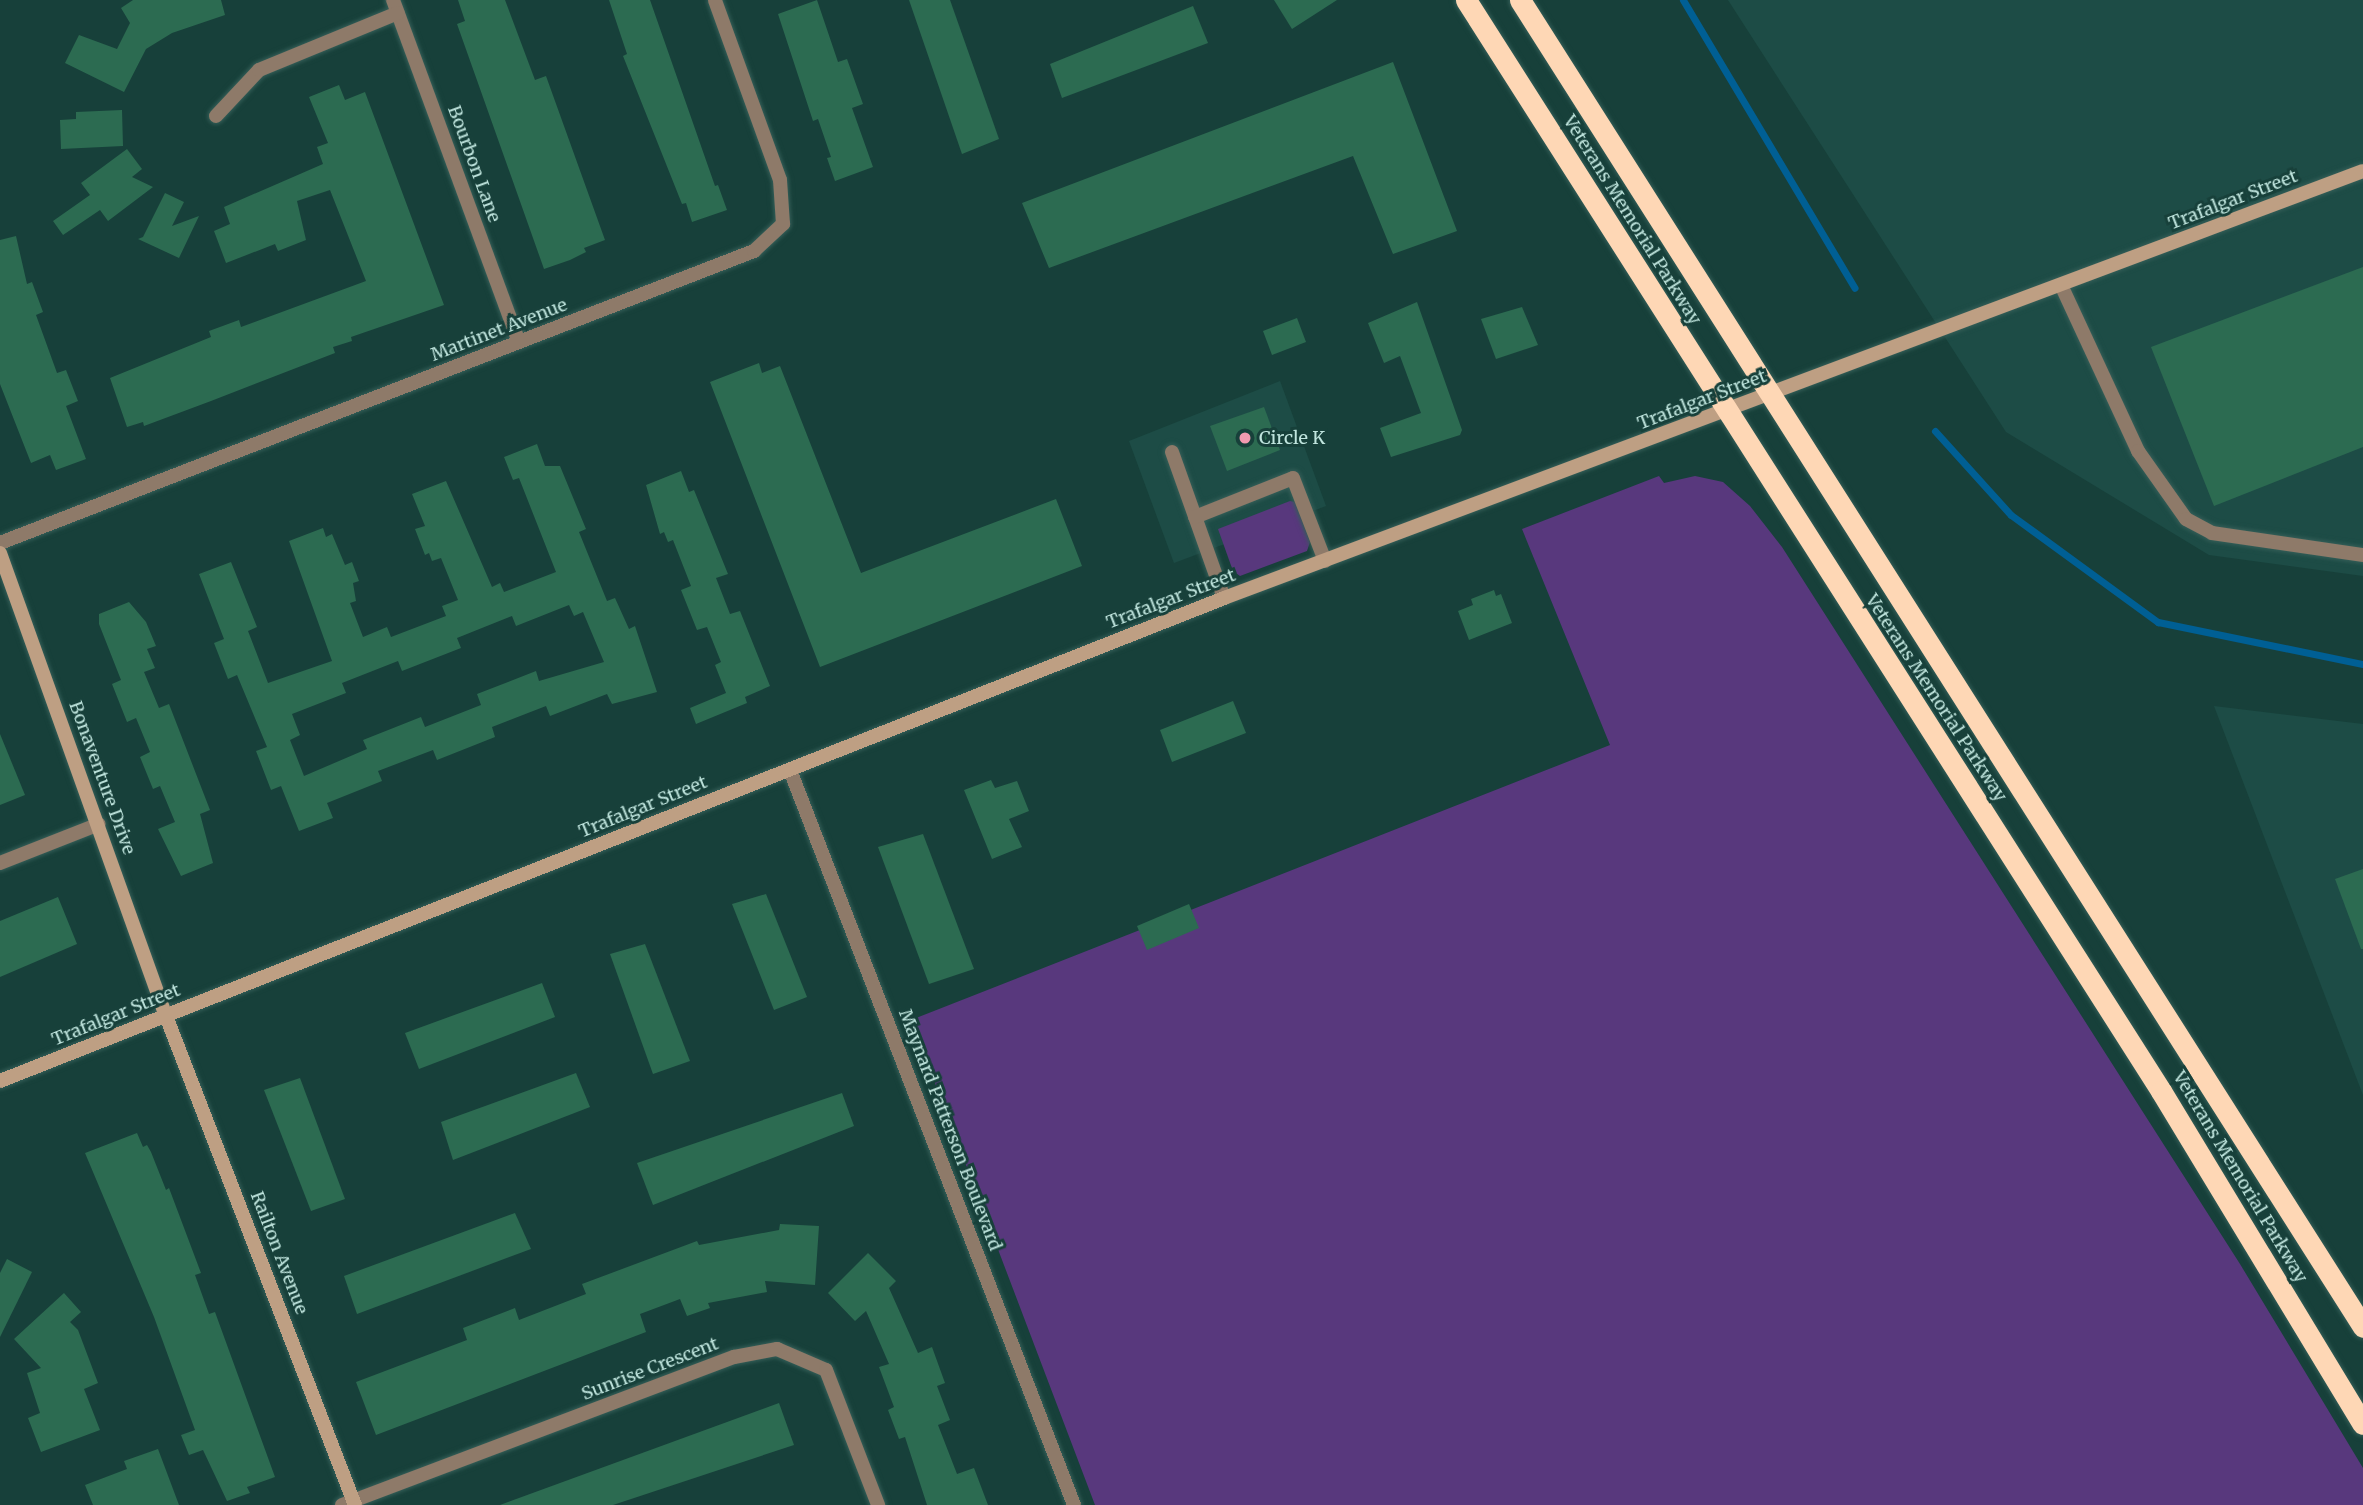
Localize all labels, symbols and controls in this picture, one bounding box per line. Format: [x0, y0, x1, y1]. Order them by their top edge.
street label: Bourbon Lane [443, 103, 505, 225]
street label: Veterans Memorial Parkway [1558, 111, 1706, 329]
street label: Trafalgar Street [2165, 165, 2301, 235]
street label: Martinet Avenue [428, 294, 570, 366]
street label: Trafalgar Street [1634, 365, 1770, 435]
place label: Circle K [1259, 427, 1325, 449]
marker: Circle K [1237, 430, 1253, 446]
street label: Trafalgar Street [1103, 564, 1239, 634]
street label: Veterans Memorial Parkway [1861, 590, 2011, 806]
street label: Bonaventure Drive [64, 698, 140, 858]
street label: Trafalgar Street [576, 771, 710, 843]
street label: Trafalgar Street [49, 979, 183, 1051]
street label: Maynard Patterson Boulevard [894, 1006, 1006, 1254]
street label: Veterans Memorial Parkway [2168, 1067, 2312, 1287]
street label: Railton Avenue [246, 1188, 312, 1318]
street label: Sunrise Crescent [579, 1333, 721, 1405]

